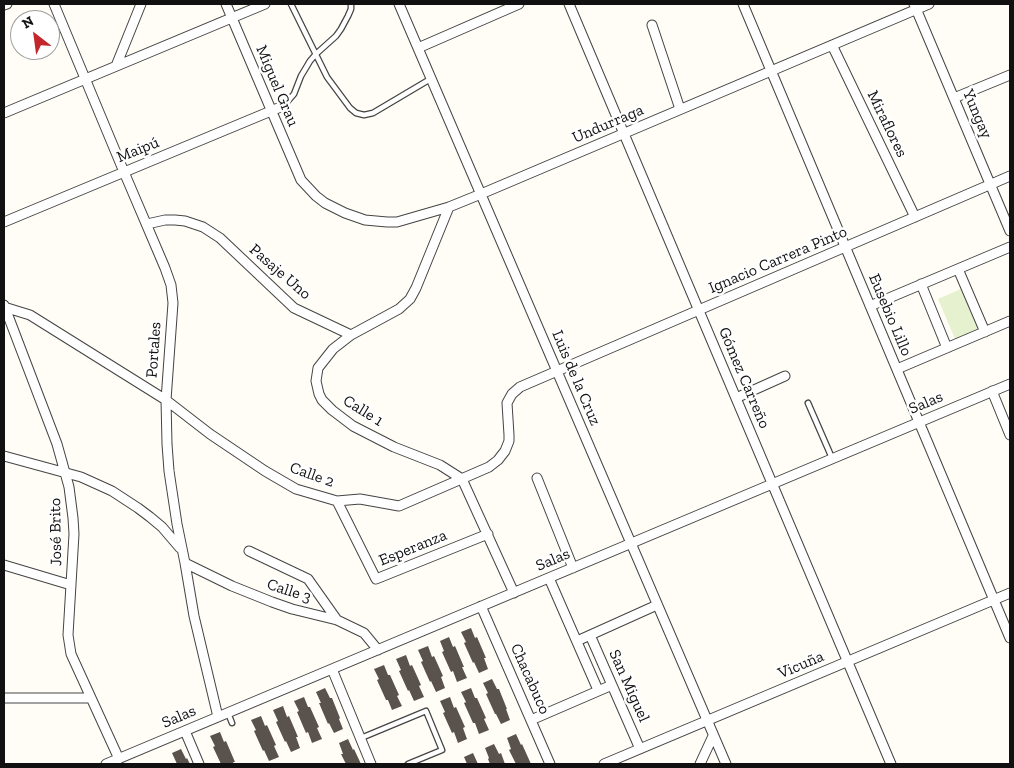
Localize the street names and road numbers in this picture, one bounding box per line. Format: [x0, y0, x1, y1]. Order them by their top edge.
street label: Miguel Grau [251, 43, 303, 129]
street label: Yungay [958, 87, 996, 141]
street label: Miraflores [863, 88, 911, 160]
street label: Undurraga [569, 100, 647, 148]
street label: Maipú [114, 133, 162, 167]
street label: Ignacio Carrera Pinto [706, 222, 850, 298]
street label: Pasaje Uno [245, 240, 315, 304]
street label: Eusebio Lillo [864, 271, 916, 359]
street label: Portales [142, 321, 166, 379]
street label: Gómez Carreño [714, 325, 774, 431]
street label: Luis de la Cruz [547, 327, 605, 429]
street label: Salas [906, 387, 946, 419]
street label: Calle 1 [339, 391, 387, 431]
street label: Calle 2 [287, 458, 337, 492]
street label: José Brito [46, 498, 66, 566]
street label: Esperanza [376, 526, 450, 570]
street label: Salas [533, 544, 573, 576]
street label: Calle 3 [264, 575, 314, 607]
street label: Chacabuco [506, 641, 554, 717]
street label: San Miguel [605, 647, 653, 725]
street label: Vicuña [775, 647, 827, 683]
street label: Salas [159, 701, 199, 733]

